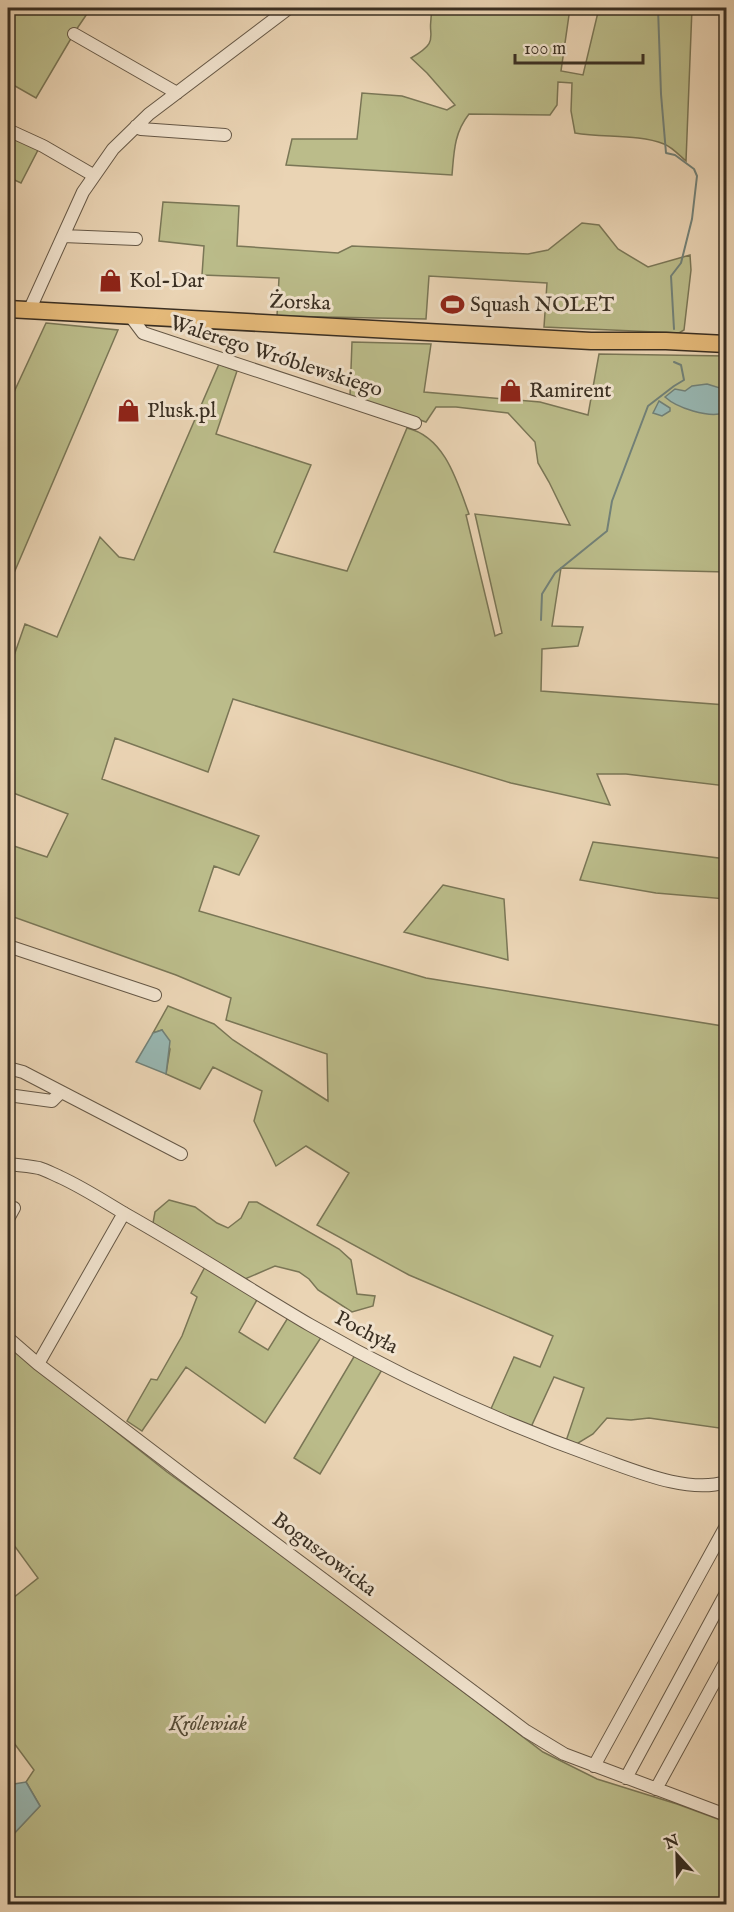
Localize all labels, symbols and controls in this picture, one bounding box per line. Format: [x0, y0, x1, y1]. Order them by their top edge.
scale bar [515, 27, 642, 65]
text: 100 m [524, 38, 566, 61]
shop icon: Kol-Dar [98, 268, 124, 294]
place label: Kol-Dar [129, 268, 205, 295]
street label: Żorska [269, 288, 332, 318]
sports icon: Squash NOLET [439, 292, 465, 318]
place label: Squash NOLET [470, 292, 615, 319]
street label: Walerego Wróblewskiego [166, 310, 386, 404]
shop icon: Ramirent [498, 378, 524, 404]
place label: Ramirent [529, 378, 611, 405]
shop icon: Plusk.pl [116, 398, 142, 424]
place label: Plusk.pl [147, 398, 216, 425]
street label: Pochyła [330, 1305, 403, 1361]
street label: Boguszowicka [266, 1507, 383, 1604]
park label: Królewiak [168, 1711, 248, 1738]
north arrow [647, 1825, 707, 1885]
text: N [661, 1831, 682, 1855]

